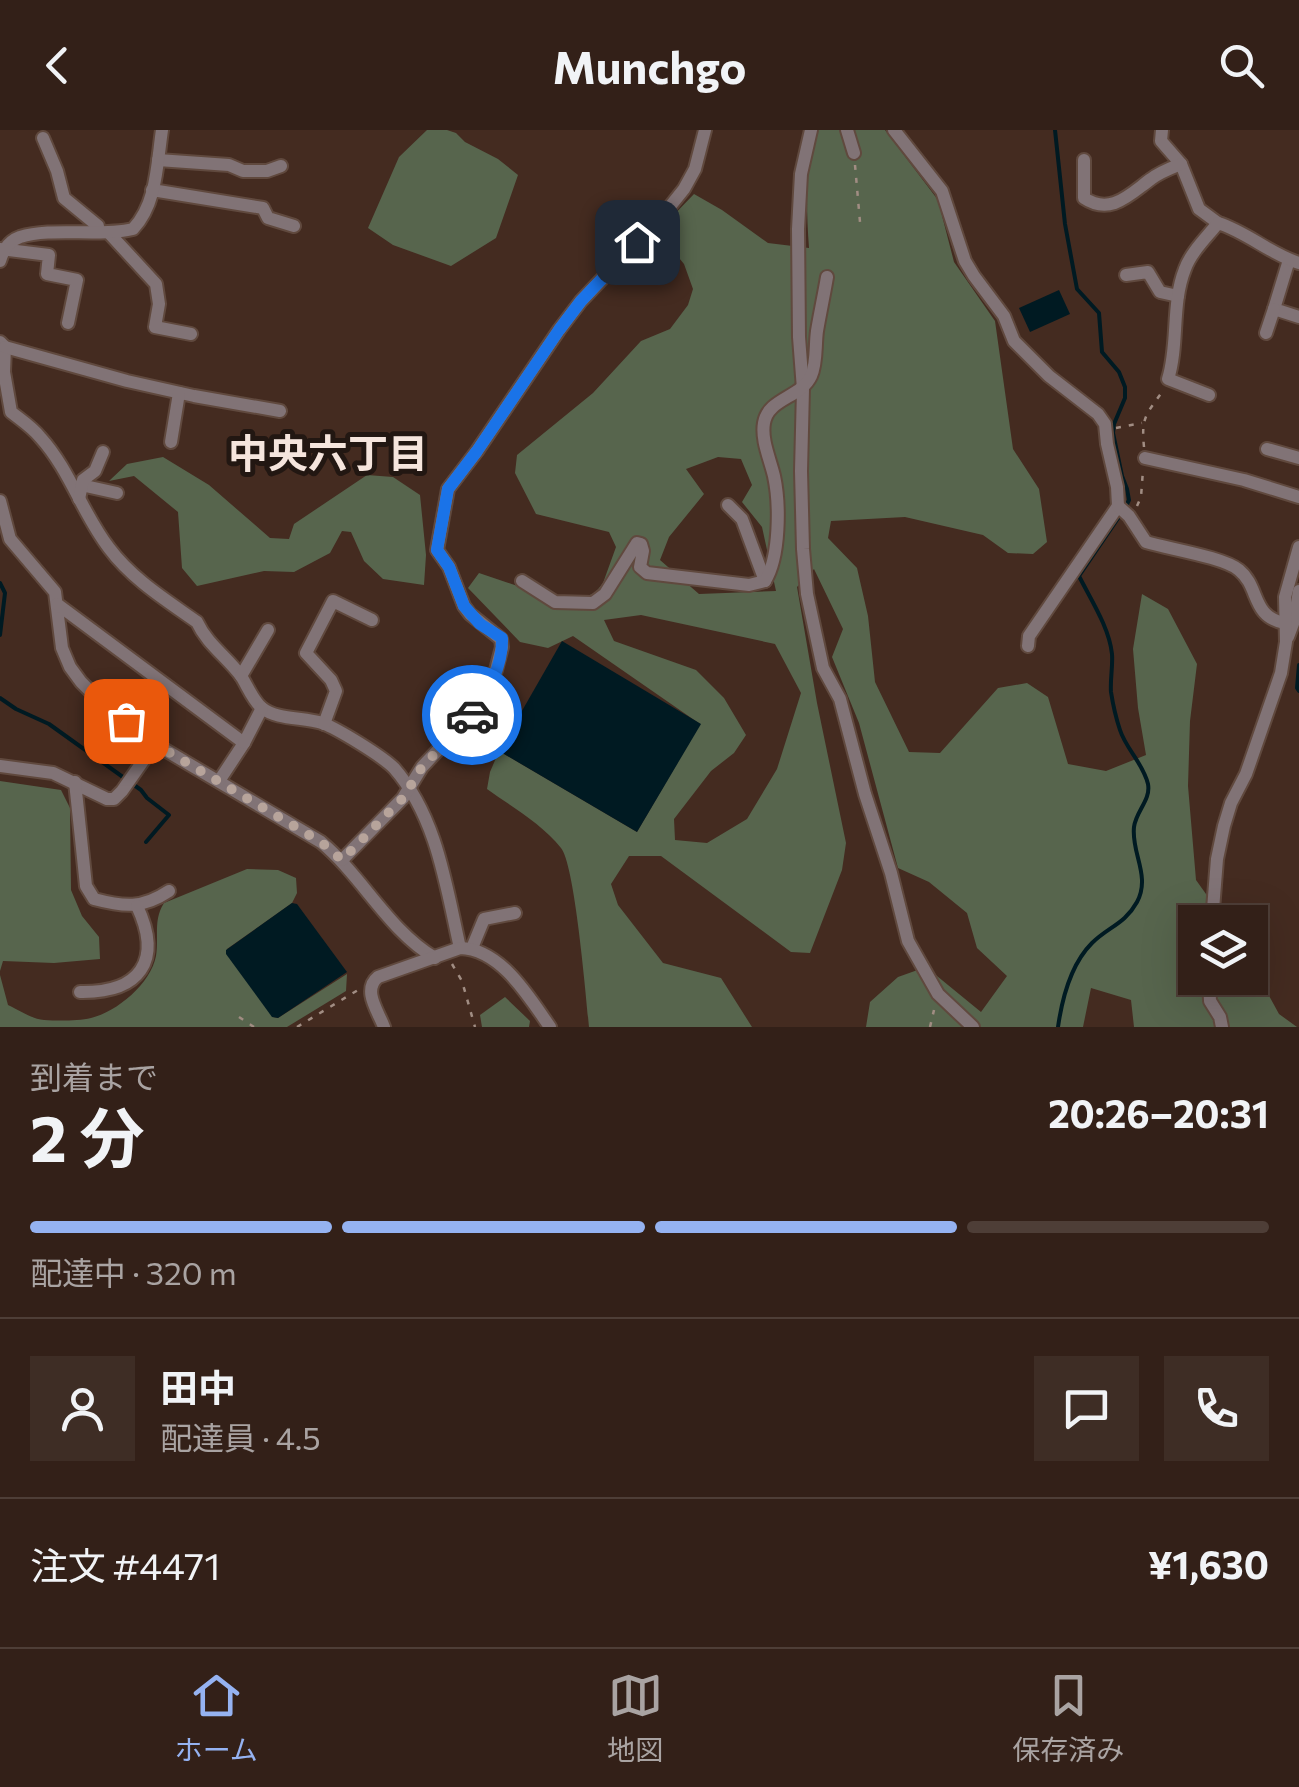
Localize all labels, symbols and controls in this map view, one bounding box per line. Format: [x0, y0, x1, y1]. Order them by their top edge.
icon: back [30, 38, 85, 93]
text: Munchgo [553, 38, 746, 93]
icon: search [1214, 38, 1269, 93]
pin [595, 200, 680, 285]
icon: home [610, 215, 665, 270]
district label: 中央六丁目 [228, 427, 428, 476]
courier [422, 665, 522, 765]
pin [84, 679, 169, 764]
icon: car [445, 688, 500, 743]
icon: bag [99, 694, 154, 749]
map controls [1178, 905, 1268, 995]
button: layers [1178, 905, 1268, 995]
text: 到着まで [30, 1056, 158, 1096]
text: 20:26–20:31 [1048, 1089, 1269, 1136]
text: 2 分 [30, 1096, 144, 1175]
text: 配達中 · 320 m [30, 1252, 237, 1292]
button: person [30, 1356, 135, 1461]
button: chat [1034, 1356, 1139, 1461]
button: phone [1164, 1356, 1269, 1461]
text: 田中 [160, 1363, 236, 1410]
text: 配達員 · 4.5 [160, 1417, 321, 1457]
text: ¥1,630 [1148, 1540, 1269, 1587]
text: 注文 #4471 [30, 1541, 220, 1588]
tab: ホーム [175, 1668, 258, 1768]
tab: 地図 [607, 1668, 663, 1768]
tab: 保存済み [1012, 1668, 1124, 1768]

